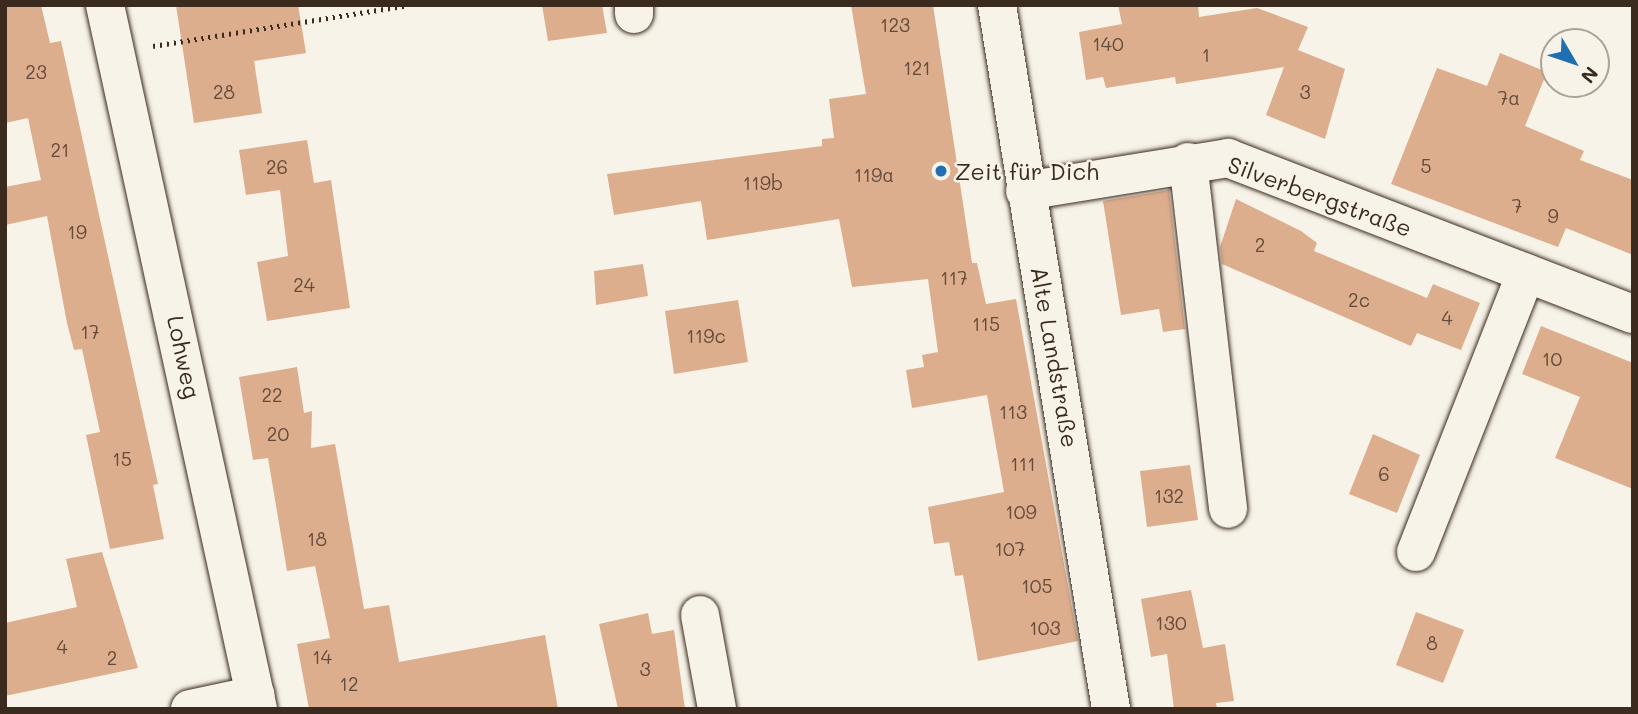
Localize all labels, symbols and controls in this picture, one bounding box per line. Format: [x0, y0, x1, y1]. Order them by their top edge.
house number: 123 [880, 14, 910, 36]
north arrow [1540, 28, 1610, 98]
house number: 140 [1092, 33, 1124, 55]
house number: 1 [1202, 44, 1210, 66]
house number: 121 [903, 57, 931, 79]
house number: 23 [25, 61, 47, 83]
text: N [1576, 62, 1604, 89]
house number: 28 [213, 81, 235, 103]
house number: 3 [1299, 81, 1311, 103]
house number: 7a [1498, 87, 1520, 109]
house number: 21 [50, 139, 70, 161]
street label: Silverbergstraße [1224, 150, 1416, 242]
house number: 5 [1420, 155, 1432, 177]
house number: 26 [266, 156, 288, 178]
place label: Zeit für Dich [955, 157, 1099, 185]
marker: Zeit für Dich [933, 163, 949, 179]
house number: 119a [854, 164, 894, 186]
house number: 119b [743, 172, 783, 194]
house number: 7 [1512, 195, 1522, 217]
house number: 9 [1547, 205, 1559, 227]
house number: 19 [67, 221, 87, 243]
house number: 2 [1255, 234, 1265, 256]
street label: Alte Landstraße [1026, 264, 1084, 450]
house number: 117 [940, 267, 968, 289]
house number: 24 [293, 274, 315, 296]
house number: 2c [1348, 289, 1370, 311]
house number: 4 [1441, 307, 1453, 329]
street label: Lohweg [162, 313, 206, 401]
house number: 115 [972, 313, 1000, 335]
house number: 17 [80, 321, 100, 343]
house number: 119c [686, 325, 726, 347]
house number: 10 [1542, 348, 1562, 370]
house number: 22 [261, 384, 283, 406]
house number: 113 [999, 401, 1027, 423]
house number: 20 [267, 423, 289, 445]
house number: 15 [112, 448, 132, 470]
house number: 111 [1010, 453, 1036, 475]
house number: 6 [1378, 463, 1390, 485]
house number: 132 [1154, 485, 1184, 507]
house number: 109 [1005, 501, 1037, 523]
house number: 18 [307, 528, 327, 550]
house number: 107 [995, 538, 1025, 560]
house number: 105 [1021, 575, 1053, 597]
house number: 130 [1155, 612, 1187, 634]
house number: 103 [1029, 617, 1061, 639]
house number: 8 [1426, 632, 1438, 654]
house number: 4 [56, 636, 68, 658]
house number: 14 [312, 646, 332, 668]
house number: 2 [107, 647, 117, 669]
house number: 3 [639, 658, 651, 680]
house number: 12 [339, 673, 359, 695]

